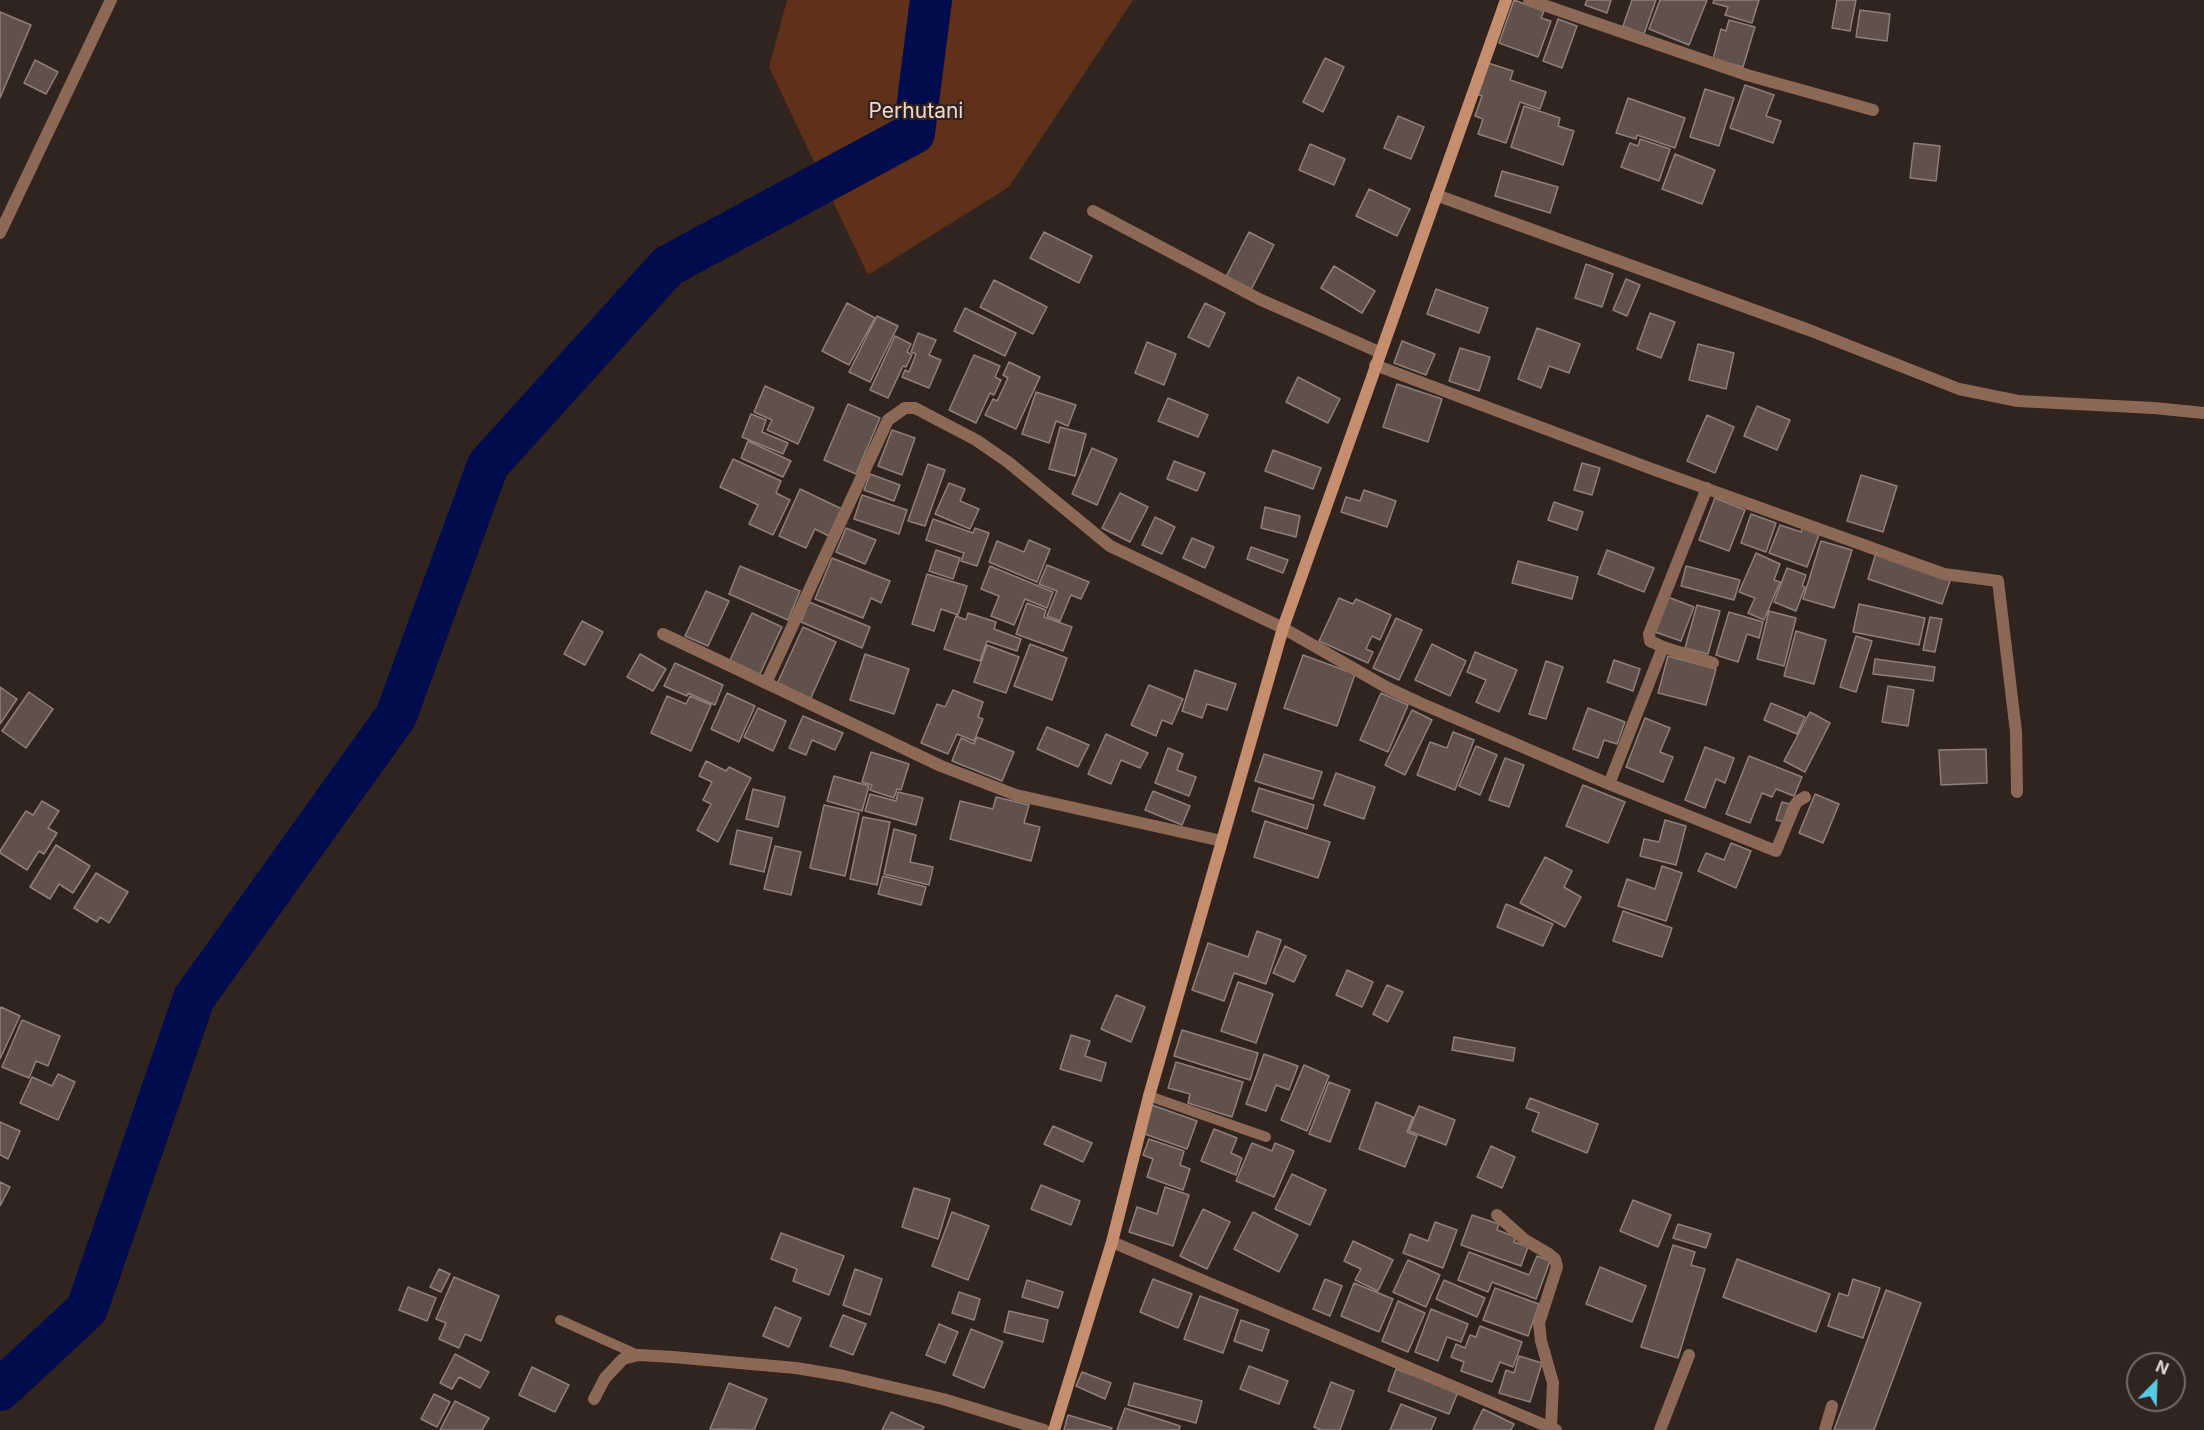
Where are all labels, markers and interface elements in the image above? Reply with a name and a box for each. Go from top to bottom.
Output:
park label: Perhutani [869,99,963,125]
north arrow [2126,1352,2186,1412]
text: N [2153,1356,2172,1379]

